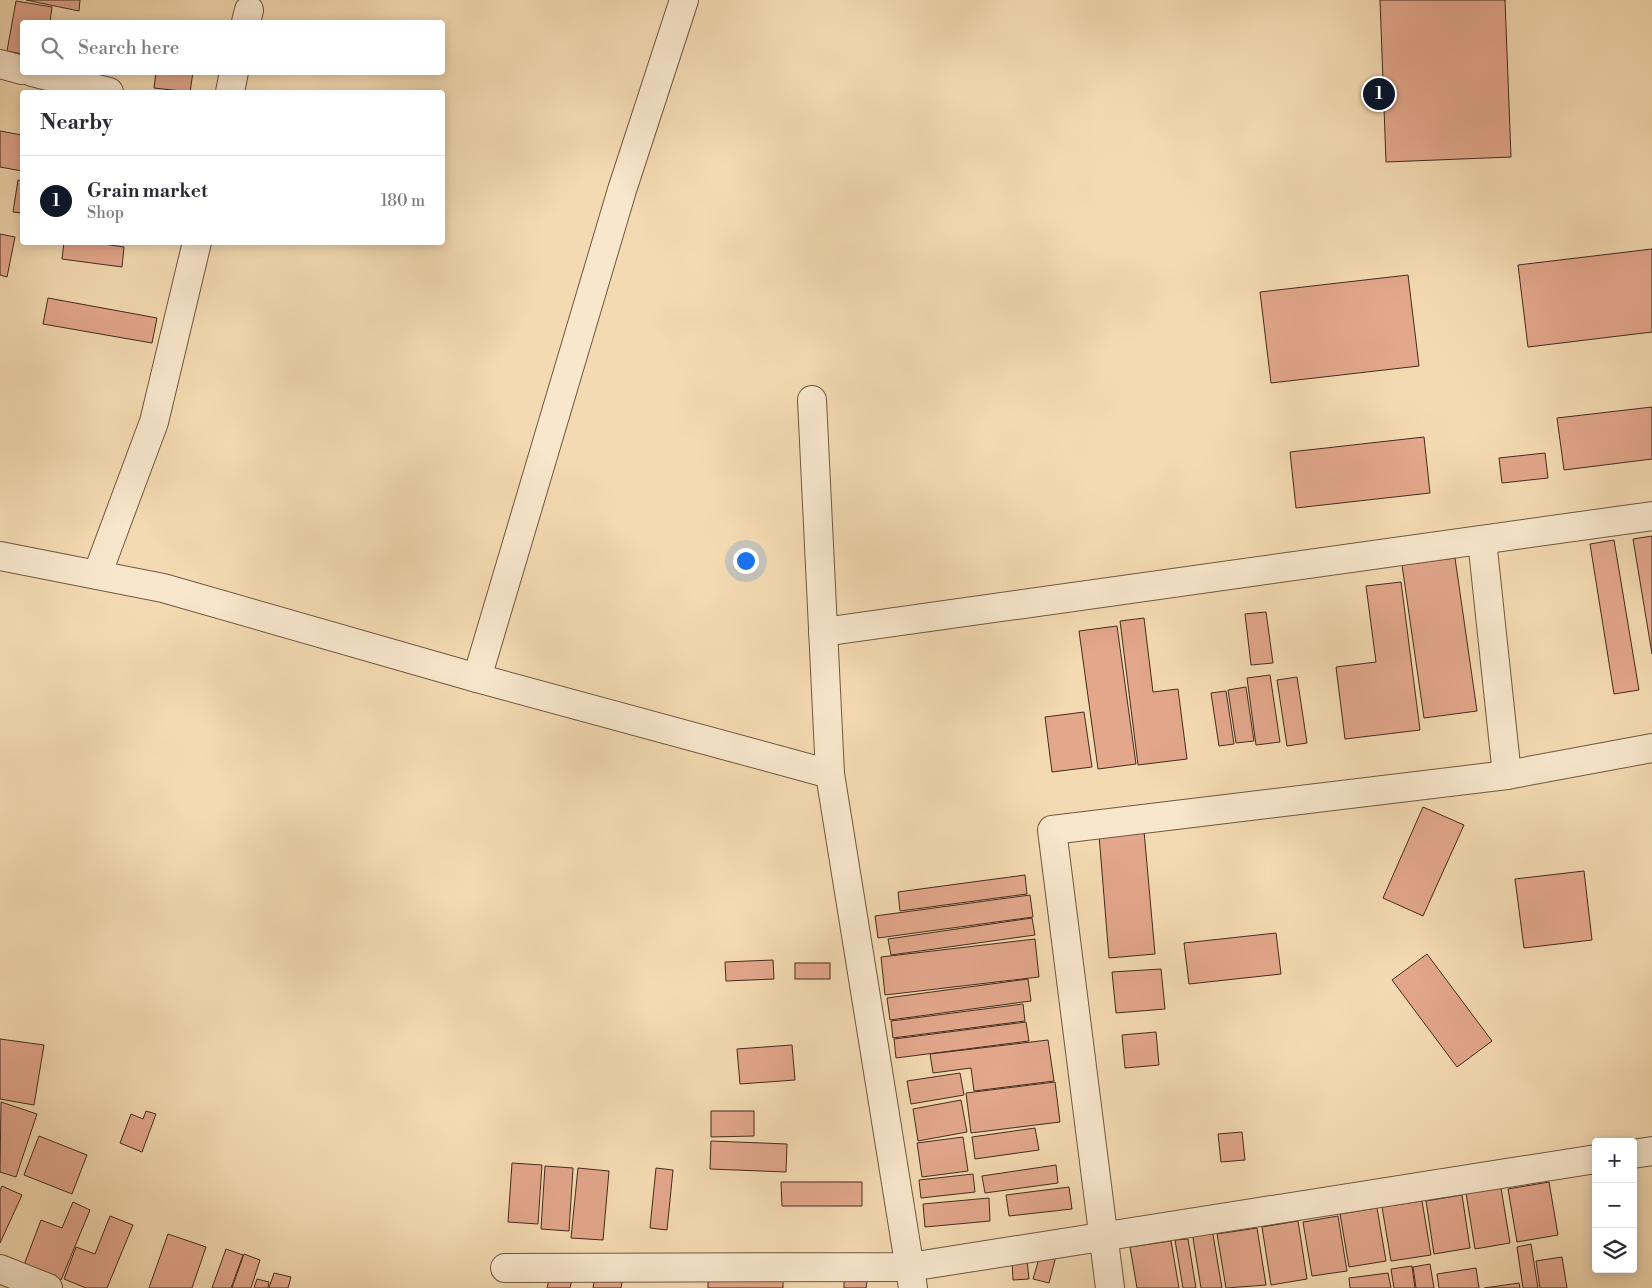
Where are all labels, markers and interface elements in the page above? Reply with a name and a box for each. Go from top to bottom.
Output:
search box [20,20,445,75]
icon: search [38,34,66,62]
text: Search here [78,36,179,60]
pin: 1 [1363,75,1395,113]
text: Nearby [40,110,113,136]
text: Grain market [87,179,208,203]
text: 1 [52,191,60,211]
text: 180 m [381,191,425,211]
text: Shop [87,203,124,223]
your location [733,548,759,574]
map controls [1592,1138,1637,1273]
button: + [1592,1138,1637,1183]
button: − [1592,1183,1637,1228]
button: layers [1592,1228,1637,1273]

